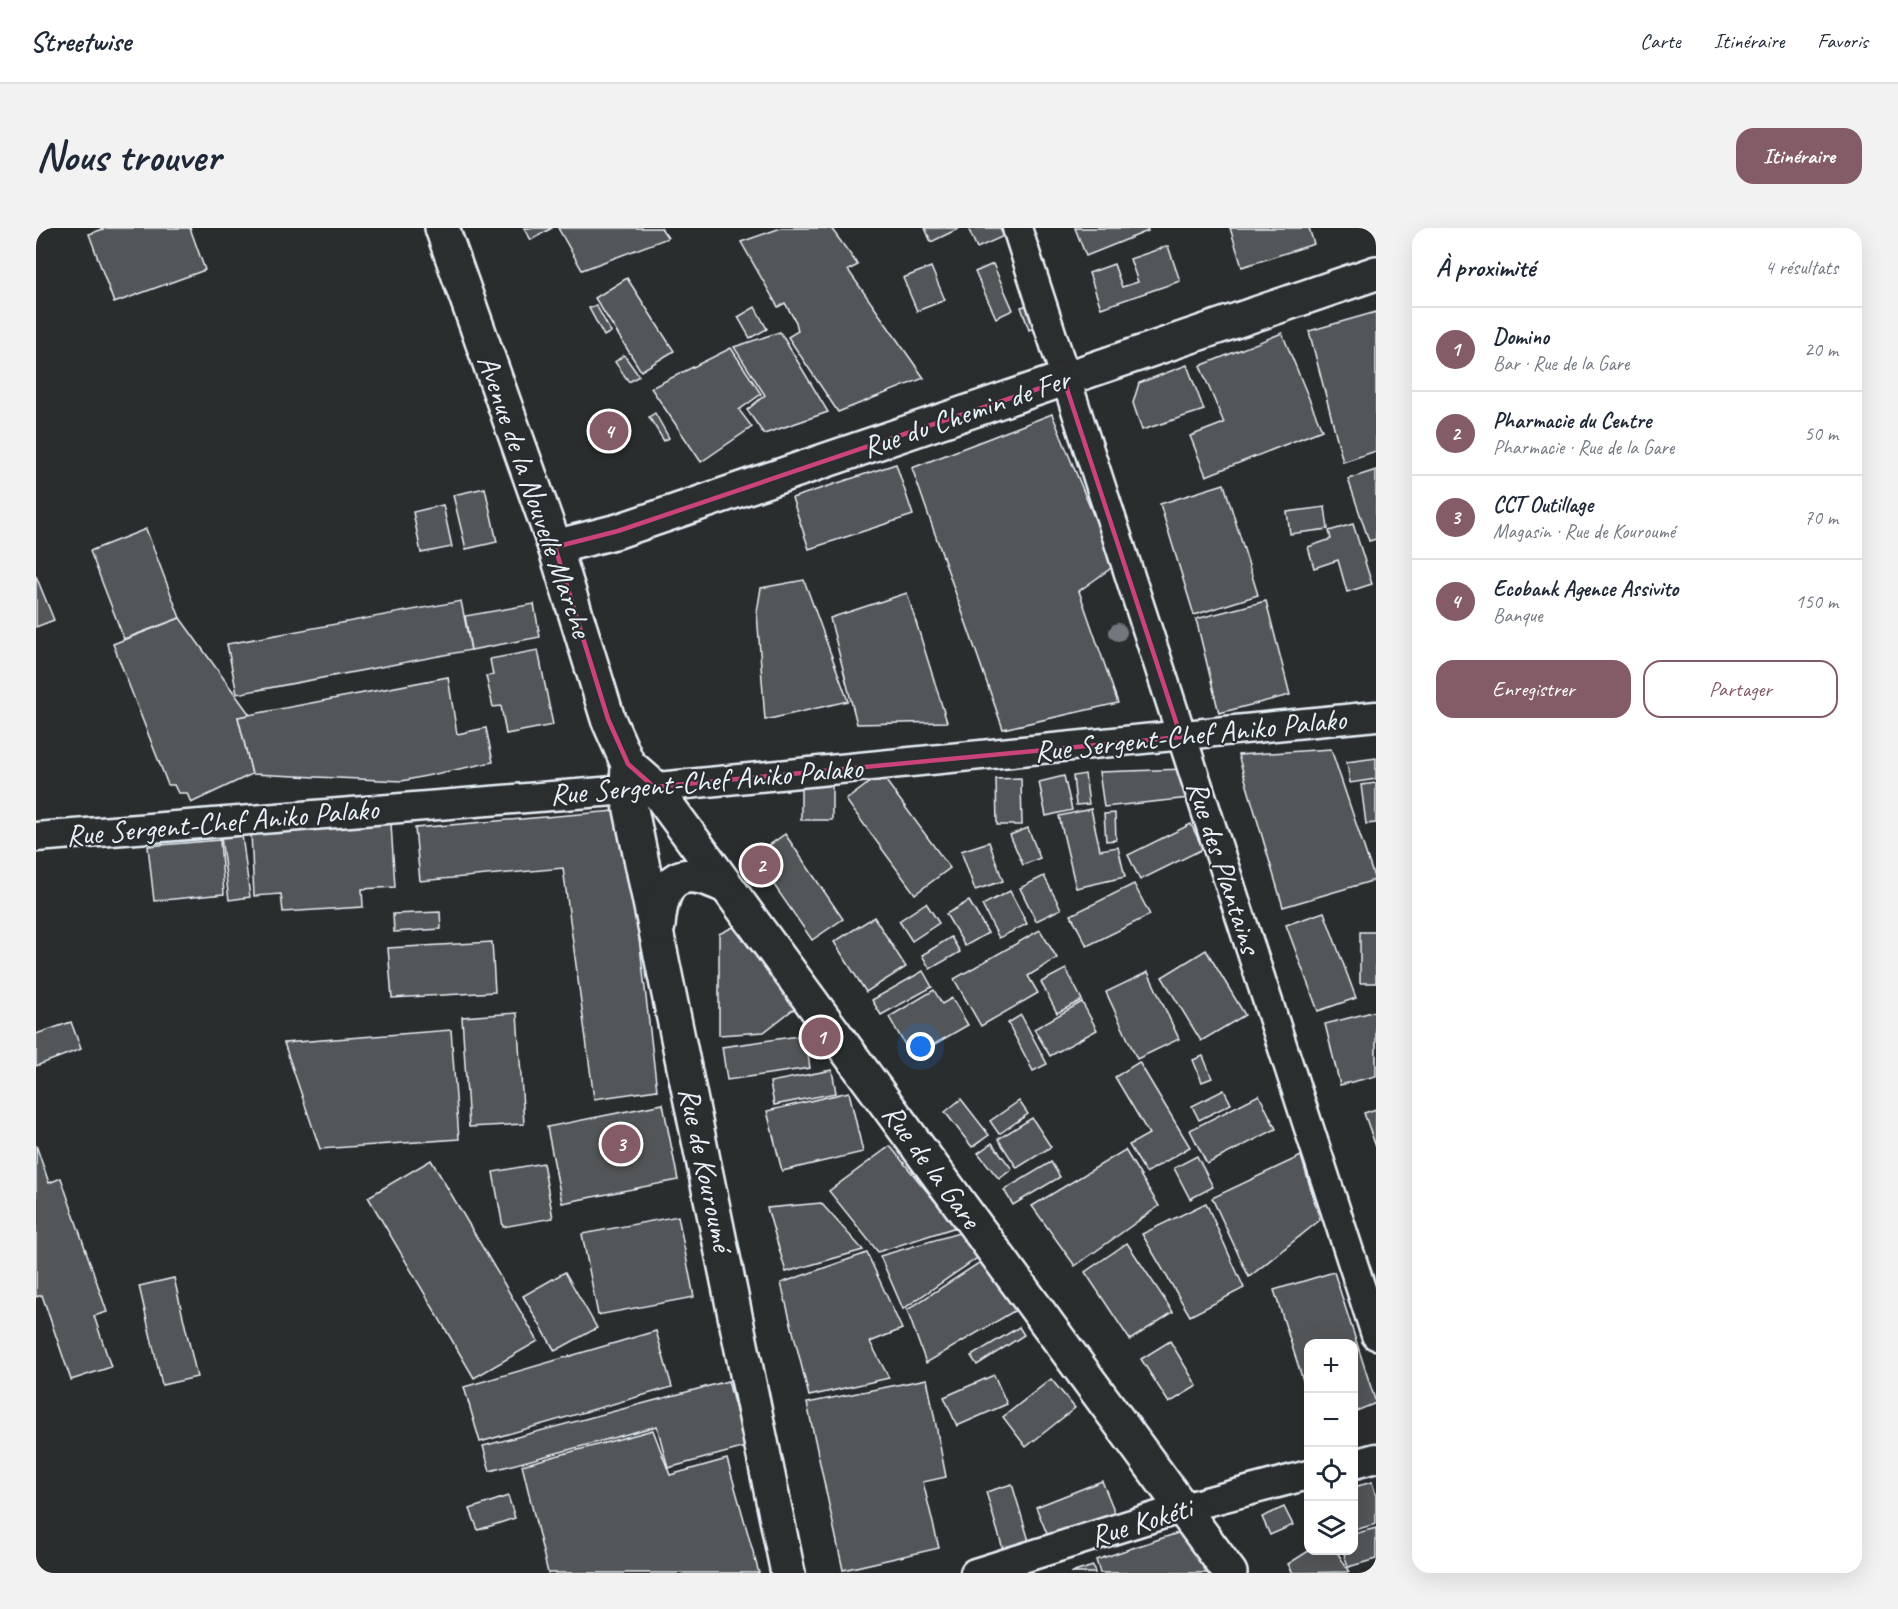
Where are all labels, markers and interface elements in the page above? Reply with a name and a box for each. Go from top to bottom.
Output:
text: Streetwise [30,24,131,59]
text: Carte [1640,28,1681,54]
text: Itinéraire [1714,28,1784,54]
text: Favoris [1817,28,1868,54]
button: Itinéraire [1736,128,1862,184]
text: Nous trouver [36,130,220,183]
text: À proximité [1436,251,1535,284]
text: 4 résultats [1765,255,1838,280]
text: Domino [1493,323,1549,351]
text: 1 [1451,337,1460,362]
text: 20 m [1804,337,1838,362]
street label: Avenue de la Nouvelle Marche [469,350,602,644]
text: Bar · Rue de la Gare [1493,351,1629,376]
street label: Rue du Chemin de Fer [857,359,1077,466]
text: Pharmacie du Centre [1493,407,1651,435]
pin: 4 [590,408,628,454]
text: 2 [1451,421,1460,446]
text: 50 m [1804,421,1838,446]
text: Pharmacie · Rue de la Gare [1493,435,1674,460]
text: CCT Outillage [1493,491,1593,519]
text: 3 [1451,505,1460,530]
text: 70 m [1804,505,1838,530]
text: Magasin · Rue de Kouroumé [1493,519,1675,544]
text: Ecobank Agence Assivito [1493,575,1678,603]
text: 4 [1451,589,1460,614]
text: 150 m [1795,589,1838,614]
text: Banque [1493,603,1543,628]
button: Enregistrer [1436,660,1631,718]
button: Partager [1643,660,1838,718]
street label: Rue Sergent-Chef Aniko Palako [1032,700,1349,770]
street label: Rue Sergent-Chef Aniko Palako [548,748,865,814]
street label: Rue des Plantains [1178,776,1271,961]
street label: Rue Sergent-Chef Aniko Palako [64,789,381,855]
pin: 2 [742,842,780,888]
pin: 1 [802,1014,840,1060]
your location [906,1032,935,1061]
street label: Rue de Kouroumé [670,1084,743,1258]
street label: Rue de la Gare [874,1096,991,1238]
pin: 3 [602,1122,640,1166]
map controls [1304,1339,1358,1555]
button: + [1304,1339,1358,1393]
button: − [1304,1393,1358,1447]
button: locate [1304,1447,1358,1501]
street label: Rue Kokéti [1086,1488,1200,1555]
button: layers [1304,1501,1358,1555]

